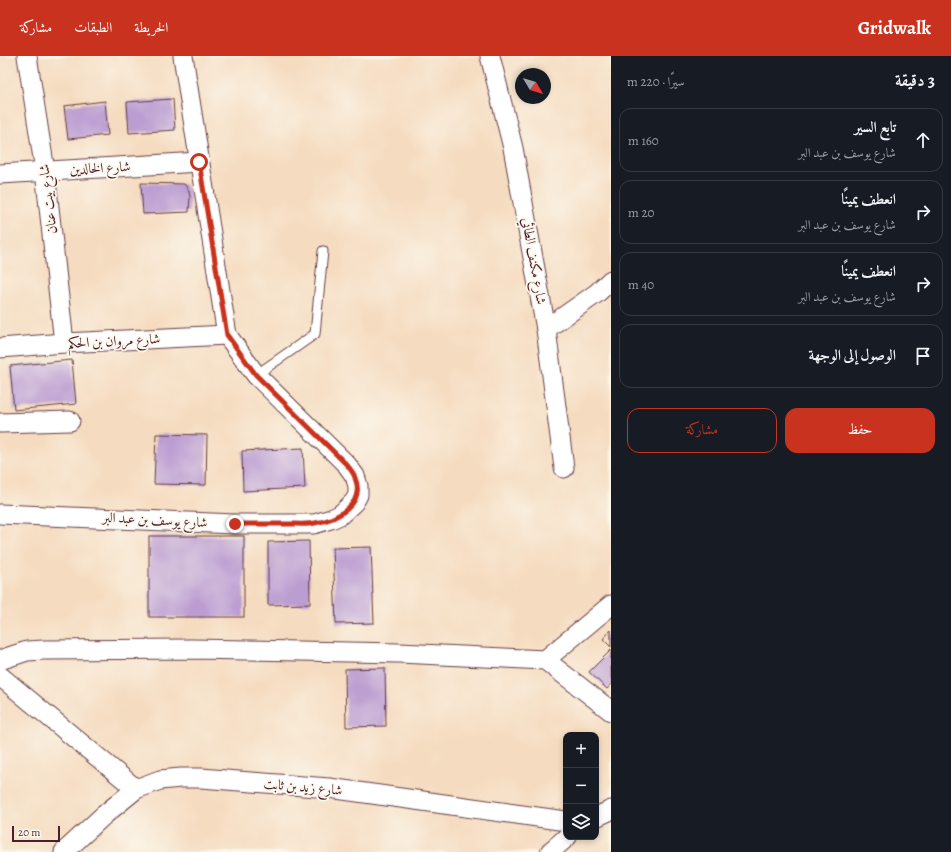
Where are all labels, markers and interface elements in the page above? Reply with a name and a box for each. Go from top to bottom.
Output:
text: Gridwalk [858,15,931,41]
text: مشاركة [20,18,52,37]
text: الطبقات [74,18,112,37]
text: الخريطة [134,18,168,37]
north arrow [515,68,551,104]
text: 3 دقيقة [895,69,935,92]
text: سيرًا · 220 m [627,73,685,90]
text: تابع السير [854,117,896,137]
icon: ahead [912,129,934,151]
text: 160 m [628,132,659,149]
text: شارع يوسف بن عبد البر [798,144,896,161]
route start [190,153,208,171]
street label: شارع الخالدين [69,157,131,181]
street label: شارع بيت عنان [34,163,64,235]
text: انعطف يمينًا [841,189,896,209]
icon: right [912,201,934,223]
text: 20 m [628,204,655,221]
street label: شارع مكنف الطائي [515,216,551,306]
text: شارع يوسف بن عبد البر [798,216,896,233]
text: انعطف يمينًا [841,261,896,281]
icon: right [912,273,934,295]
text: 40 m [628,276,654,293]
text: شارع يوسف بن عبد البر [798,288,896,305]
street label: شارع مروان بن الحكم [67,329,161,357]
text: الوصول إلى الوجهة [809,345,896,365]
icon: arrive [912,345,934,367]
button: مشاركة [627,408,777,453]
button: حفظ [785,408,935,453]
street label: شارع يوسف بن عبد البر [100,508,208,534]
route end [226,515,244,533]
map controls [563,732,599,840]
button: + [563,732,599,768]
button: − [563,768,599,804]
street label: شارع زيد بن ثابت [263,774,343,802]
button: layers [563,804,599,840]
scale bar [12,824,60,843]
text: 20 m [18,825,40,840]

